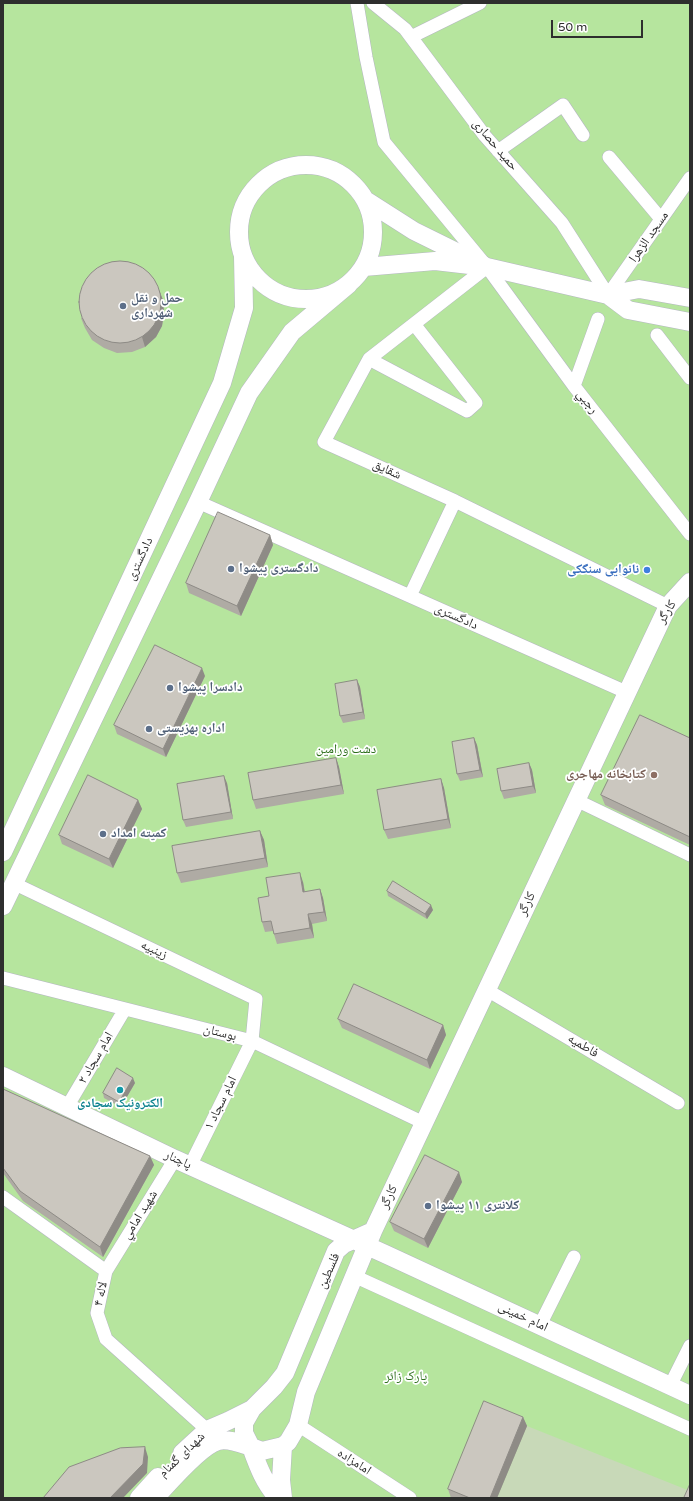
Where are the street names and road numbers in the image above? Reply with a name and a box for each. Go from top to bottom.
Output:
street label: حمید حصاری [469,116,521,174]
street label: مسجد الزهرا [626,208,672,266]
street label: رجبي [573,387,601,417]
street label: شقايق [370,457,404,483]
street label: دادگستری [123,535,157,583]
street label: کارگر [654,598,680,626]
street label: دادگستری [432,601,480,633]
street label: کارگر [515,890,539,918]
street label: زينبيه [138,937,170,963]
street label: بوستان [202,1021,238,1045]
street label: امام سجاد ۲ [75,1029,117,1087]
street label: فاطميه [565,1031,601,1061]
street label: امام سجاد ۱ [201,1074,241,1132]
street label: پاچنار [162,1147,194,1173]
street label: کارگر [377,1183,401,1211]
street label: شهيد امامي [119,1188,161,1242]
street label: فلسطین [314,1251,344,1291]
street label: لاله ۴ [91,1280,111,1308]
street label: امام خمینی [496,1299,550,1335]
street label: شهدای گمنام [156,1429,208,1481]
street label: امامزاده [334,1445,374,1479]

